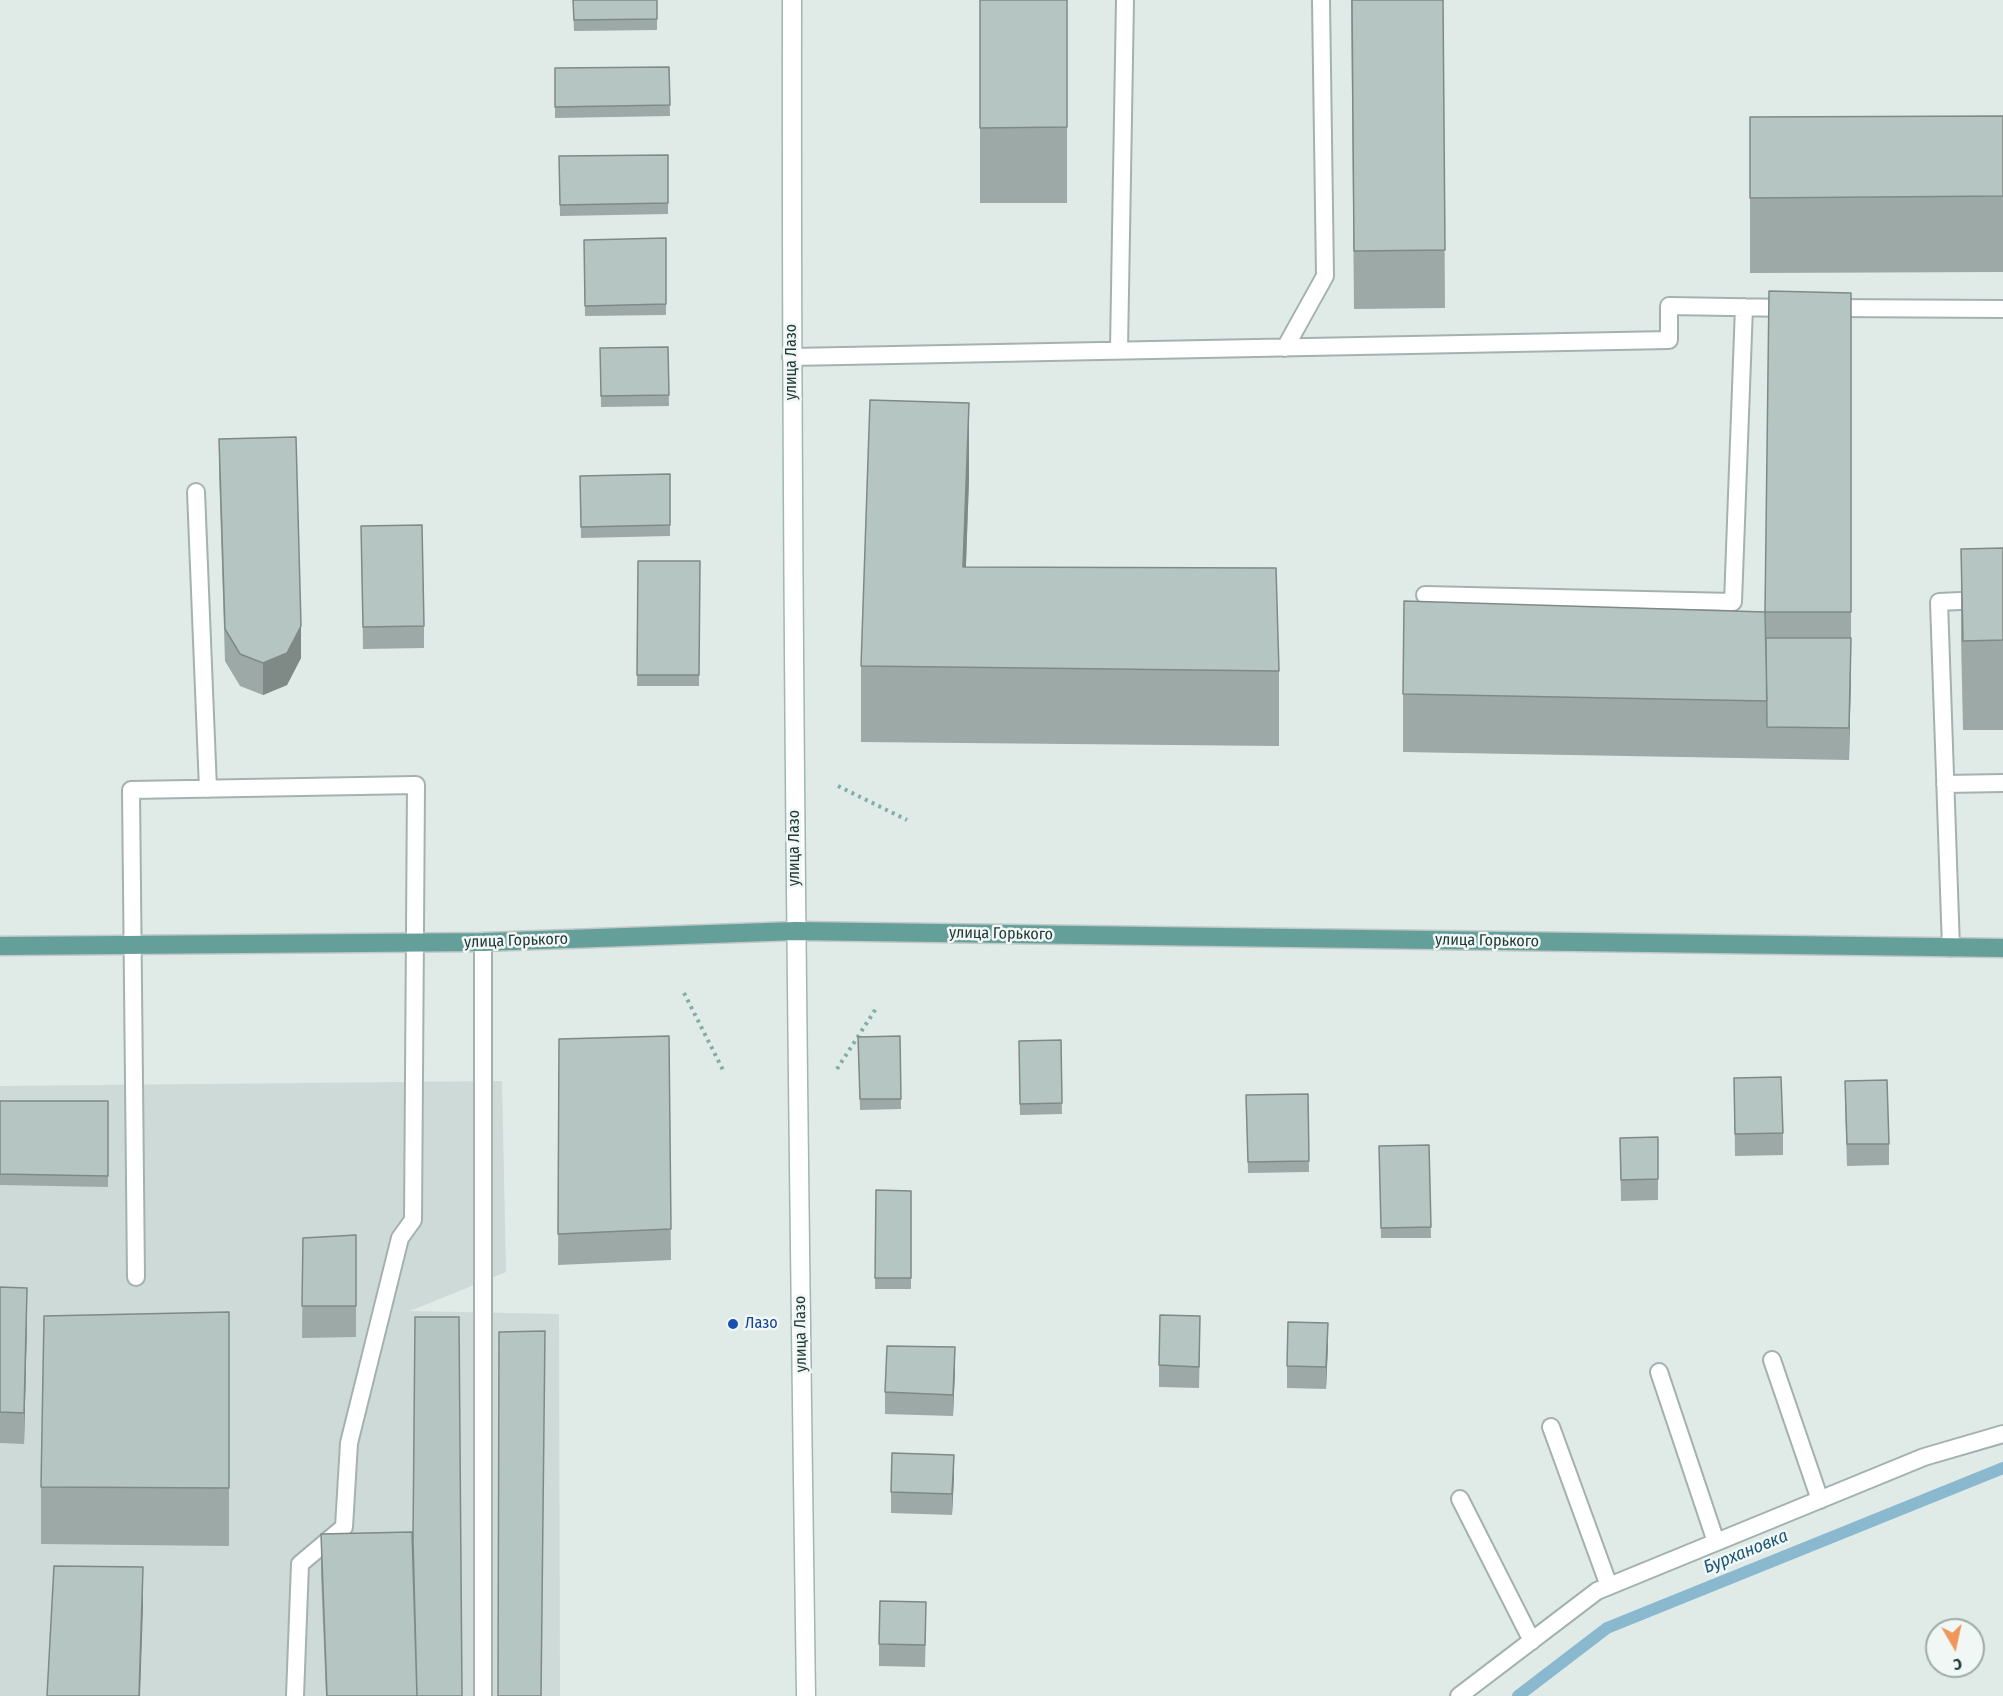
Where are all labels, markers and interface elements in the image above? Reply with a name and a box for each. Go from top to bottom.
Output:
street label: улица Лазо [782,324,802,400]
street label: улица Лазо [785,810,805,886]
street label: улица Горького [949,923,1053,945]
street label: улица Горького [464,930,568,952]
street label: улица Горького [1435,930,1539,952]
street label: улица Лазо [791,1296,811,1372]
place label: Лазо [745,1314,778,1334]
marker: Лазо [726,1317,740,1331]
water label: Бурхановка [1701,1525,1791,1579]
north arrow [1925,1618,1985,1678]
text: С [1952,1654,1963,1674]

